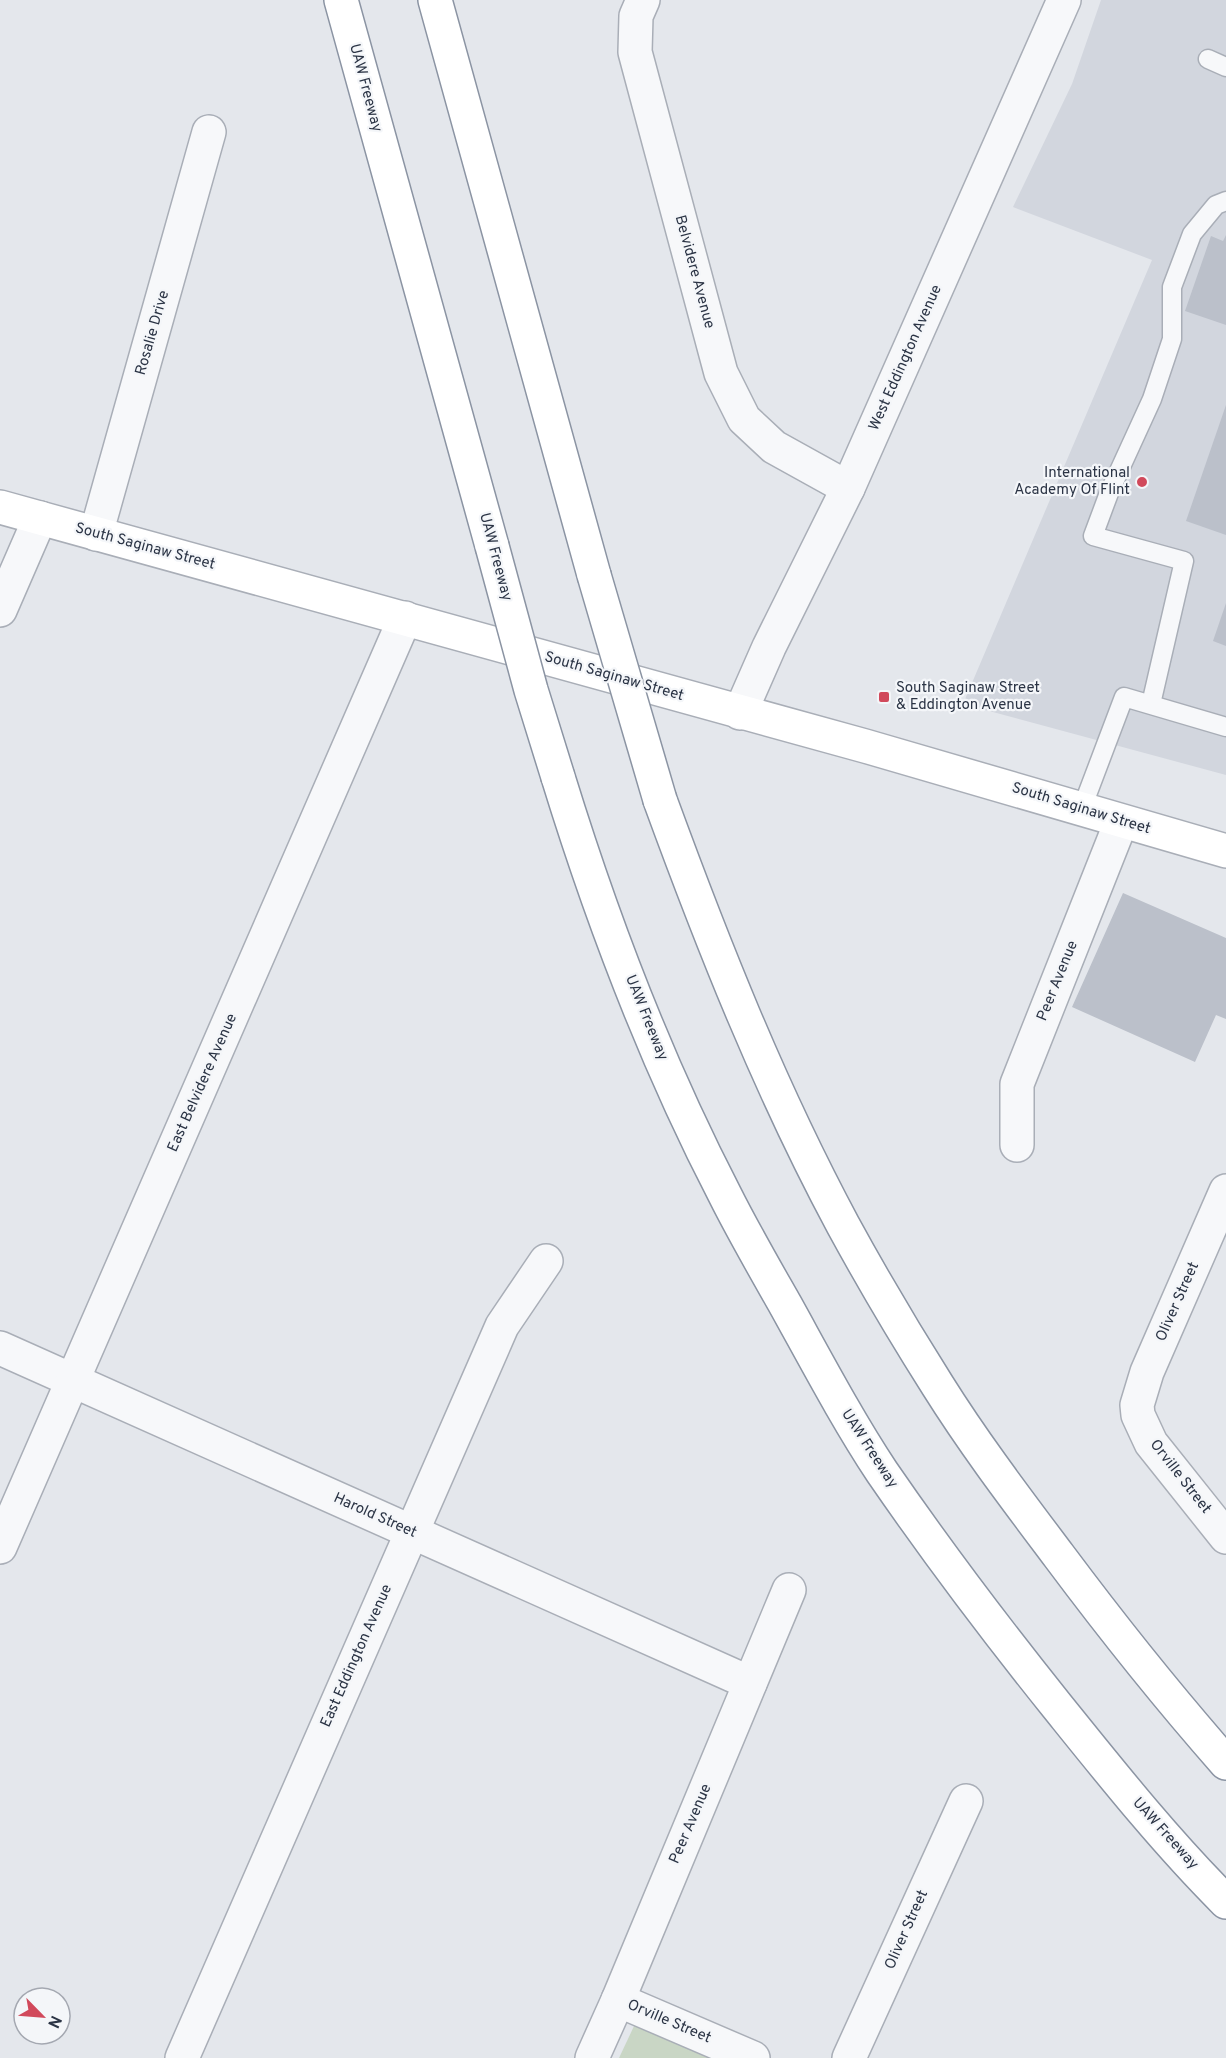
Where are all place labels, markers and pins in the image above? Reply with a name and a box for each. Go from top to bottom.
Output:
place label: International Academy Of Flint [1014,464,1130,500]
marker: International Academy Of Flint [1135,475,1149,489]
place label: South Saginaw Street & Eddington Avenue [896,679,1040,715]
marker: South Saginaw Street & Eddington Avenue [877,690,891,704]

